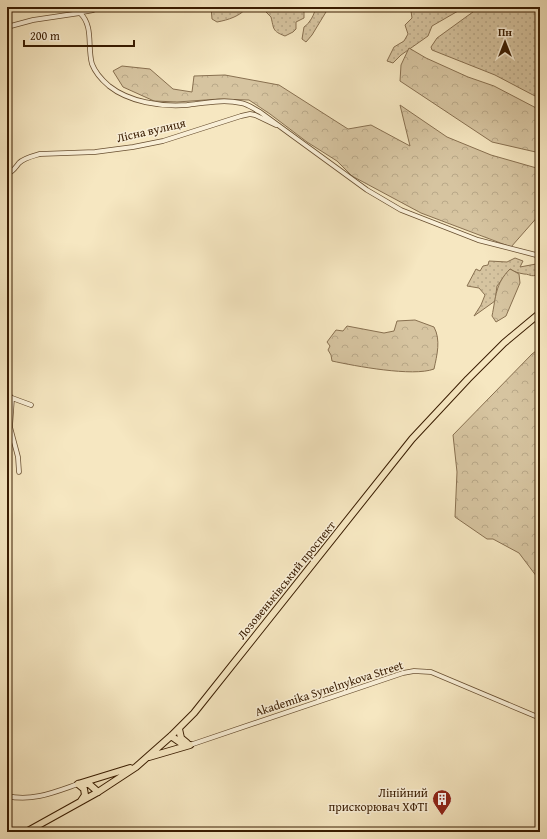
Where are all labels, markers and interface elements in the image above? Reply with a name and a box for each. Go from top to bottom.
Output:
scale bar [24,22,134,48]
north arrow [485,22,525,62]
text: Пн [498,24,512,40]
text: 200 m [30,27,60,44]
street label: Лісна вулиця [115,114,187,146]
street label: Лозовеньківський проспект [233,517,339,643]
street label: Akademika Synelnykova Street [253,656,406,720]
place label: Лінійний прискорювач ХФТІ [328,784,428,815]
building icon: Лінійний прискорювач ХФТІ [431,788,453,816]

